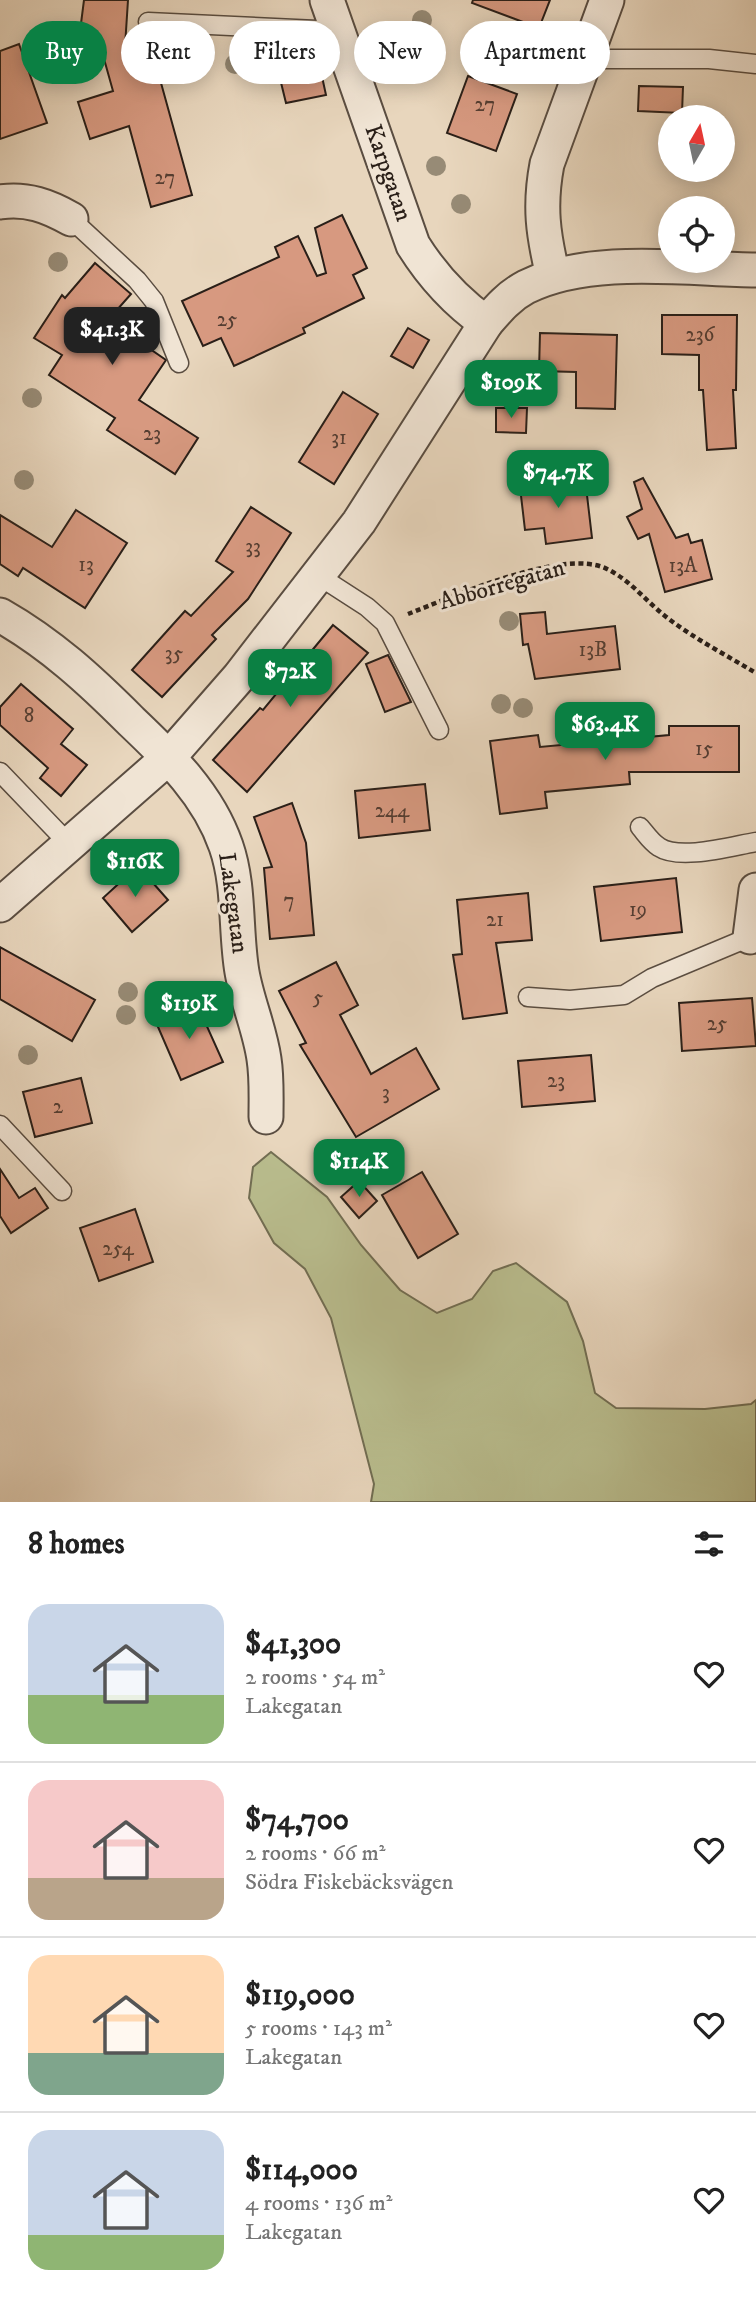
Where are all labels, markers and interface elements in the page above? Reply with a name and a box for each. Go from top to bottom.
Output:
chip: Buy [21,21,107,84]
chip: Rent [121,21,215,84]
chip: Filters [229,21,340,84]
chip: New [354,21,446,84]
chip: Apartment [460,21,610,84]
house number: 27 [475,92,495,118]
north arrow [658,105,735,182]
map controls [658,105,735,273]
street label: Karpgatan [357,121,419,226]
house number: 27 [155,165,175,191]
button: locate [658,196,735,273]
house number: 25 [217,307,237,333]
pin: $41.3K [55,308,169,367]
text: $41.3K [80,315,144,344]
house number: 236 [685,322,716,348]
pin: $109K [462,360,560,420]
text: $109K [481,368,541,397]
house number: 23 [143,421,161,447]
house number: 31 [331,425,347,451]
pin: $74.7K [501,450,615,510]
text: $74.7K [523,458,593,487]
house number: 33 [245,534,261,560]
house number: 13 [78,552,94,578]
street label: Abborregatan [436,553,569,617]
house number: 13A [669,553,698,579]
house number: 13B [579,637,607,663]
house number: 35 [165,641,183,667]
pin: $72K [249,650,331,709]
text: $72K [264,657,316,686]
pin: $63.4K [548,702,662,762]
house number: 8 [24,703,34,729]
text: $63.4K [571,710,639,739]
house number: 15 [695,736,713,762]
house number: 244 [375,798,410,824]
pin: $116K [86,839,184,899]
text: $116K [106,847,164,876]
street label: Lakegatan [211,851,255,956]
house number: 7 [283,888,295,914]
house number: 19 [629,897,647,923]
house number: 21 [486,907,504,933]
pin: $119K [140,982,238,1041]
house number: 5 [313,985,323,1011]
text: $119K [160,989,218,1018]
house number: 25 [707,1011,727,1037]
house number: 23 [547,1068,565,1094]
house number: 3 [382,1080,390,1106]
house number: 2 [53,1094,64,1120]
pin: $114K [310,1140,408,1199]
text: $114K [330,1147,388,1176]
house number: 254 [102,1236,135,1262]
icon: filters [690,1525,728,1563]
text: 8 homes [28,1526,125,1563]
text: $41,300 [245,1626,341,1663]
icon: home [84,1632,168,1716]
icon: heart [690,1655,728,1693]
text: 2 rooms · 54 m² [245,1663,385,1692]
text: Lakegatan [245,1692,342,1721]
text: $74,700 [245,1802,349,1839]
icon: home [84,1808,168,1892]
icon: heart [690,1831,728,1869]
text: 2 rooms · 66 m² [245,1839,385,1868]
text: Södra Fiskebäcksvägen [245,1868,454,1897]
text: $119,000 [245,1977,355,2014]
icon: home [84,1983,168,2067]
icon: heart [690,2006,728,2044]
text: 5 rooms · 143 m² [245,2014,392,2043]
text: Lakegatan [245,2043,342,2072]
text: $114,000 [245,2152,358,2189]
icon: home [84,2158,168,2242]
icon: heart [690,2181,728,2219]
text: 4 rooms · 136 m² [245,2189,392,2218]
text: Lakegatan [245,2218,342,2247]

